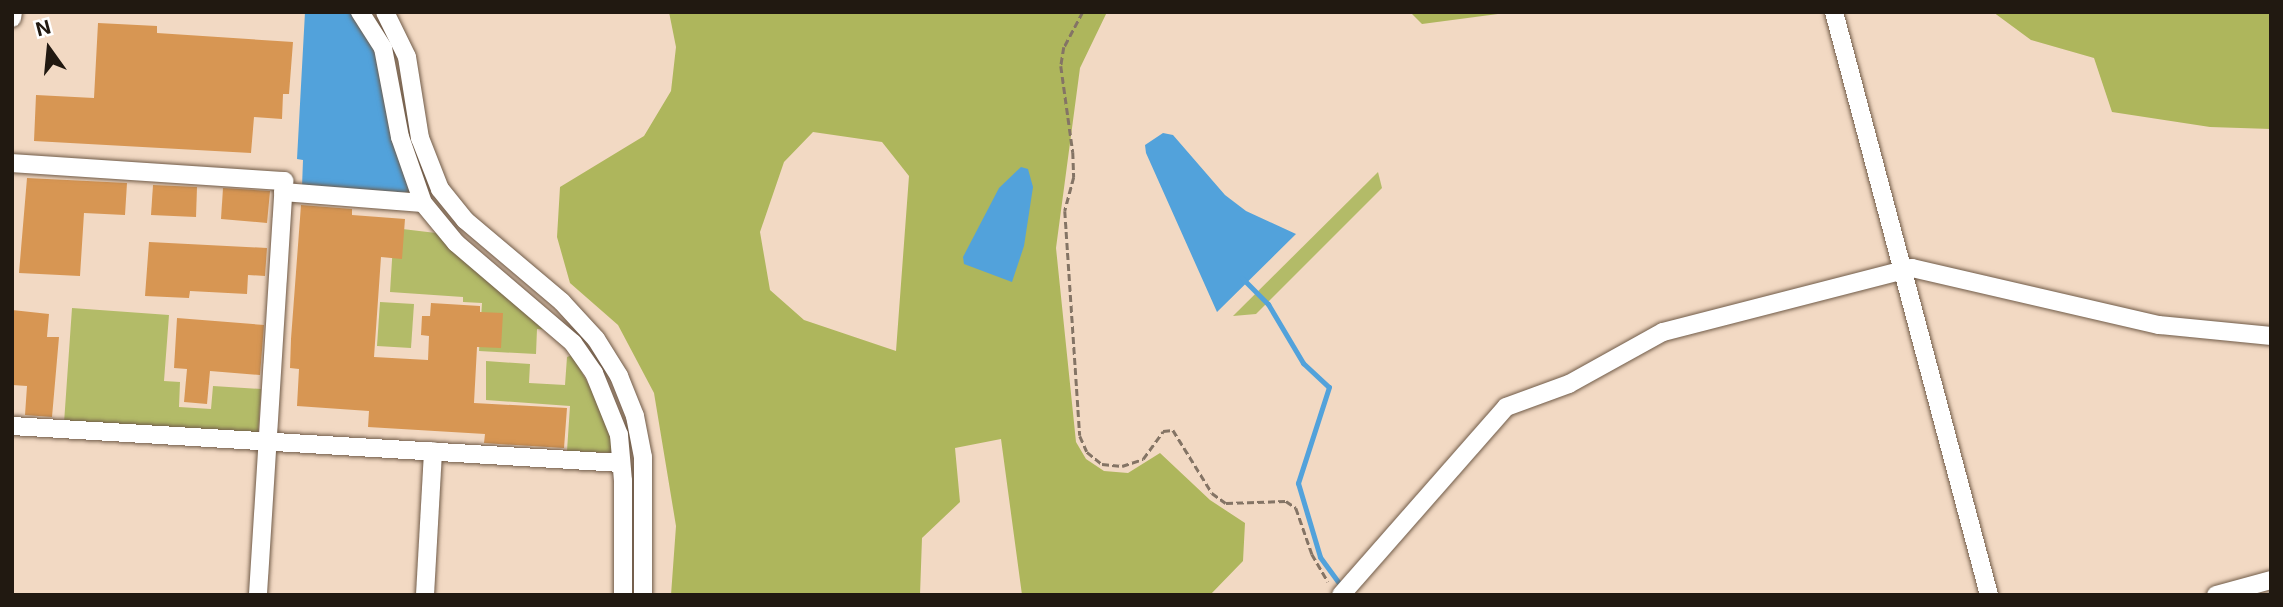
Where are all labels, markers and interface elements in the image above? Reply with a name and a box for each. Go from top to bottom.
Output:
north arrow [14,14,84,84]
text: N [33,15,53,41]

